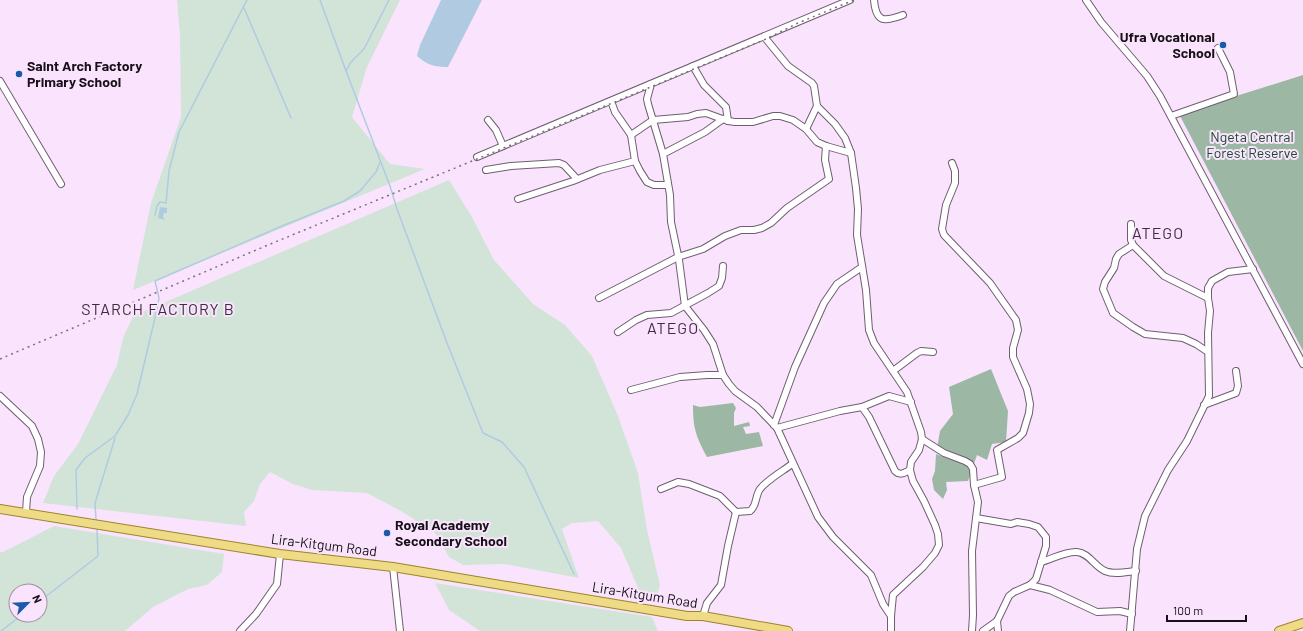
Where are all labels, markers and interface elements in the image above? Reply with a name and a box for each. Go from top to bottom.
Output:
place label: Ufra Vocational School [1120,28,1215,61]
marker: Ufra Vocational School [1218,40,1228,50]
place label: Saint Arch Factory Primary School [27,57,142,90]
marker: Saint Arch Factory Primary School [14,69,24,79]
park label: Ngeta Central Forest Reserve [1206,128,1298,161]
district label: ATEGO [1132,223,1184,242]
district label: STARCH FACTORY B [81,299,235,318]
district label: ATEGO [647,318,699,337]
place label: Royal Academy Secondary School [395,516,507,549]
marker: Royal Academy Secondary School [382,528,392,538]
street label: Lira-Kitgum Road [270,530,378,559]
street label: Lira-Kitgum Road [591,578,699,611]
north arrow [8,583,48,623]
text: N [30,593,45,605]
scale bar [1167,597,1246,623]
text: 100 m [1173,603,1203,617]

